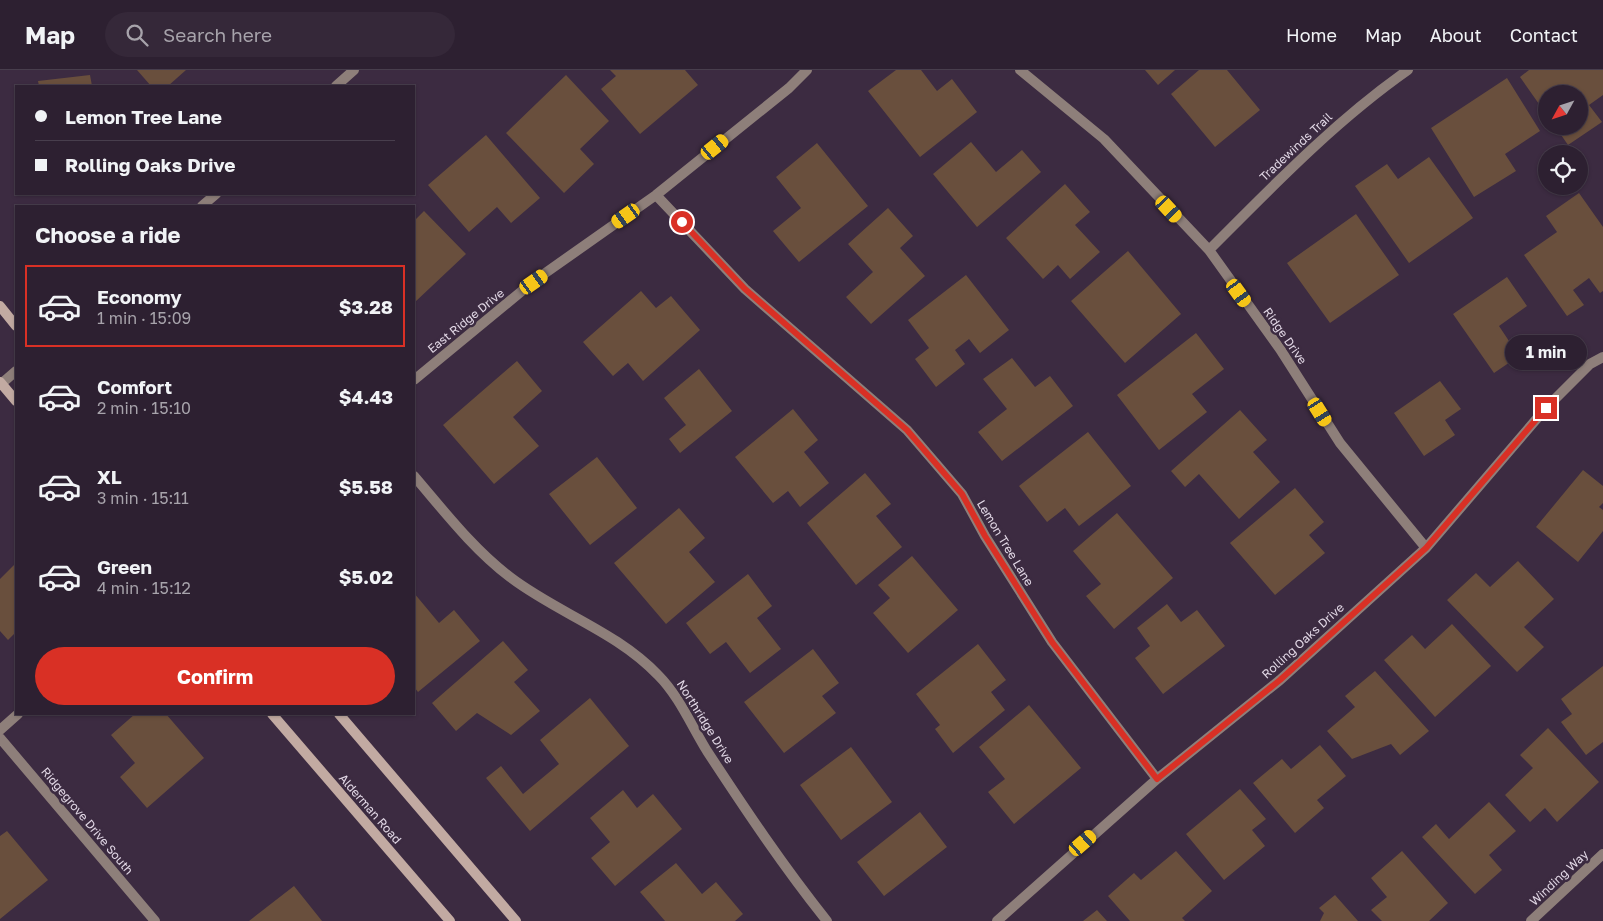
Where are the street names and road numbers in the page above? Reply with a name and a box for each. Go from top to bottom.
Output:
street label: Tradewinds Trail [1256,109,1335,184]
street label: East Ridge Drive [424,285,507,356]
street label: Ridge Drive [1260,304,1310,367]
street label: Lemon Tree Lane [974,497,1037,589]
street label: Rolling Oaks Drive [1258,600,1347,681]
street label: Northridge Drive [674,677,737,766]
street label: Ridgegrove Drive South [38,764,137,877]
street label: Alderman Road [336,771,405,847]
street label: Winding Way [1526,846,1591,909]

